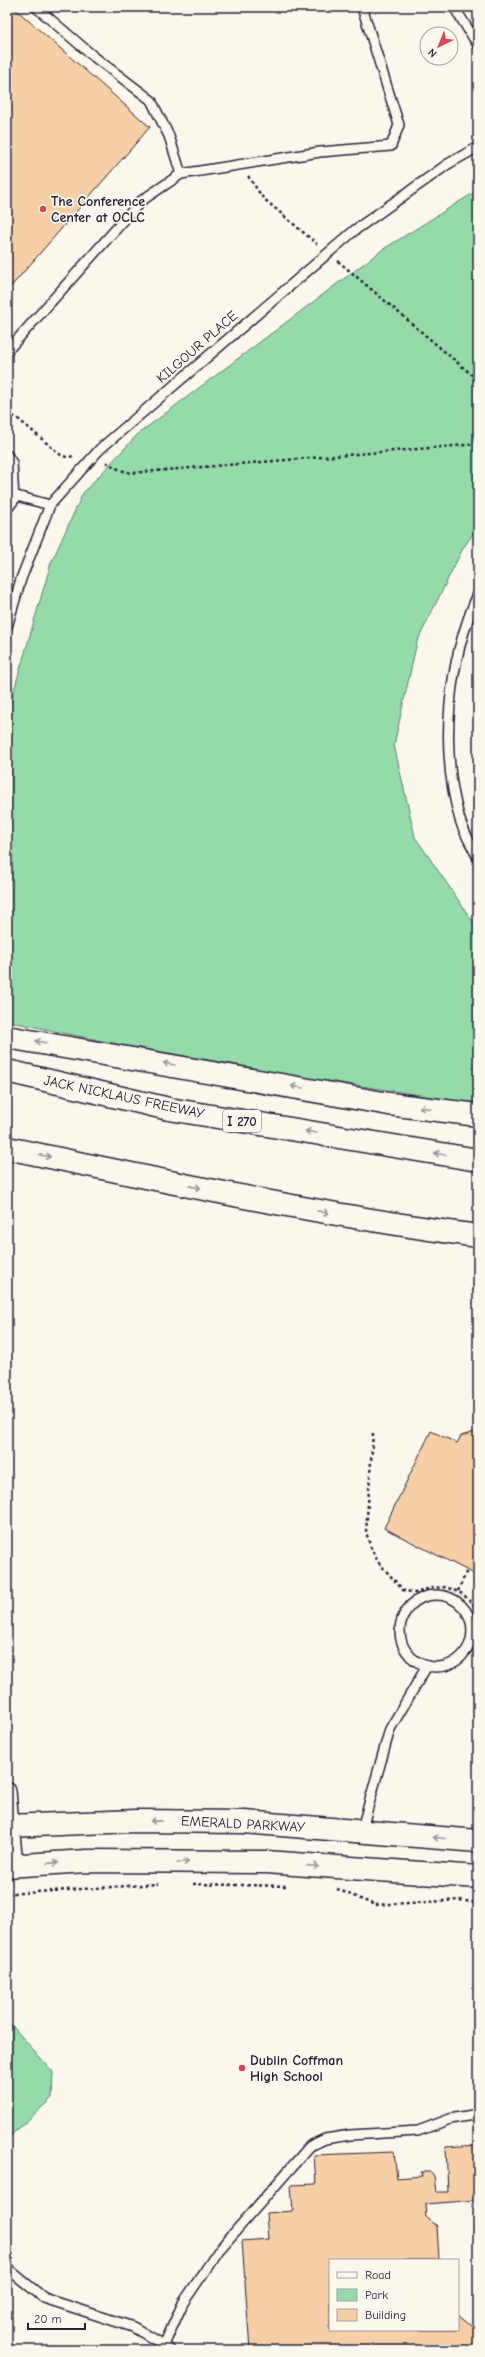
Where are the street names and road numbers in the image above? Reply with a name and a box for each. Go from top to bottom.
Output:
street label: KILGOUR PLACE [153,307,241,387]
street label: JACK NICKLAUS FREEWAY [42,1072,207,1122]
road number: I 270 [223,1110,261,1132]
street label: EMERALD PARKWAY [181,1812,306,1836]

